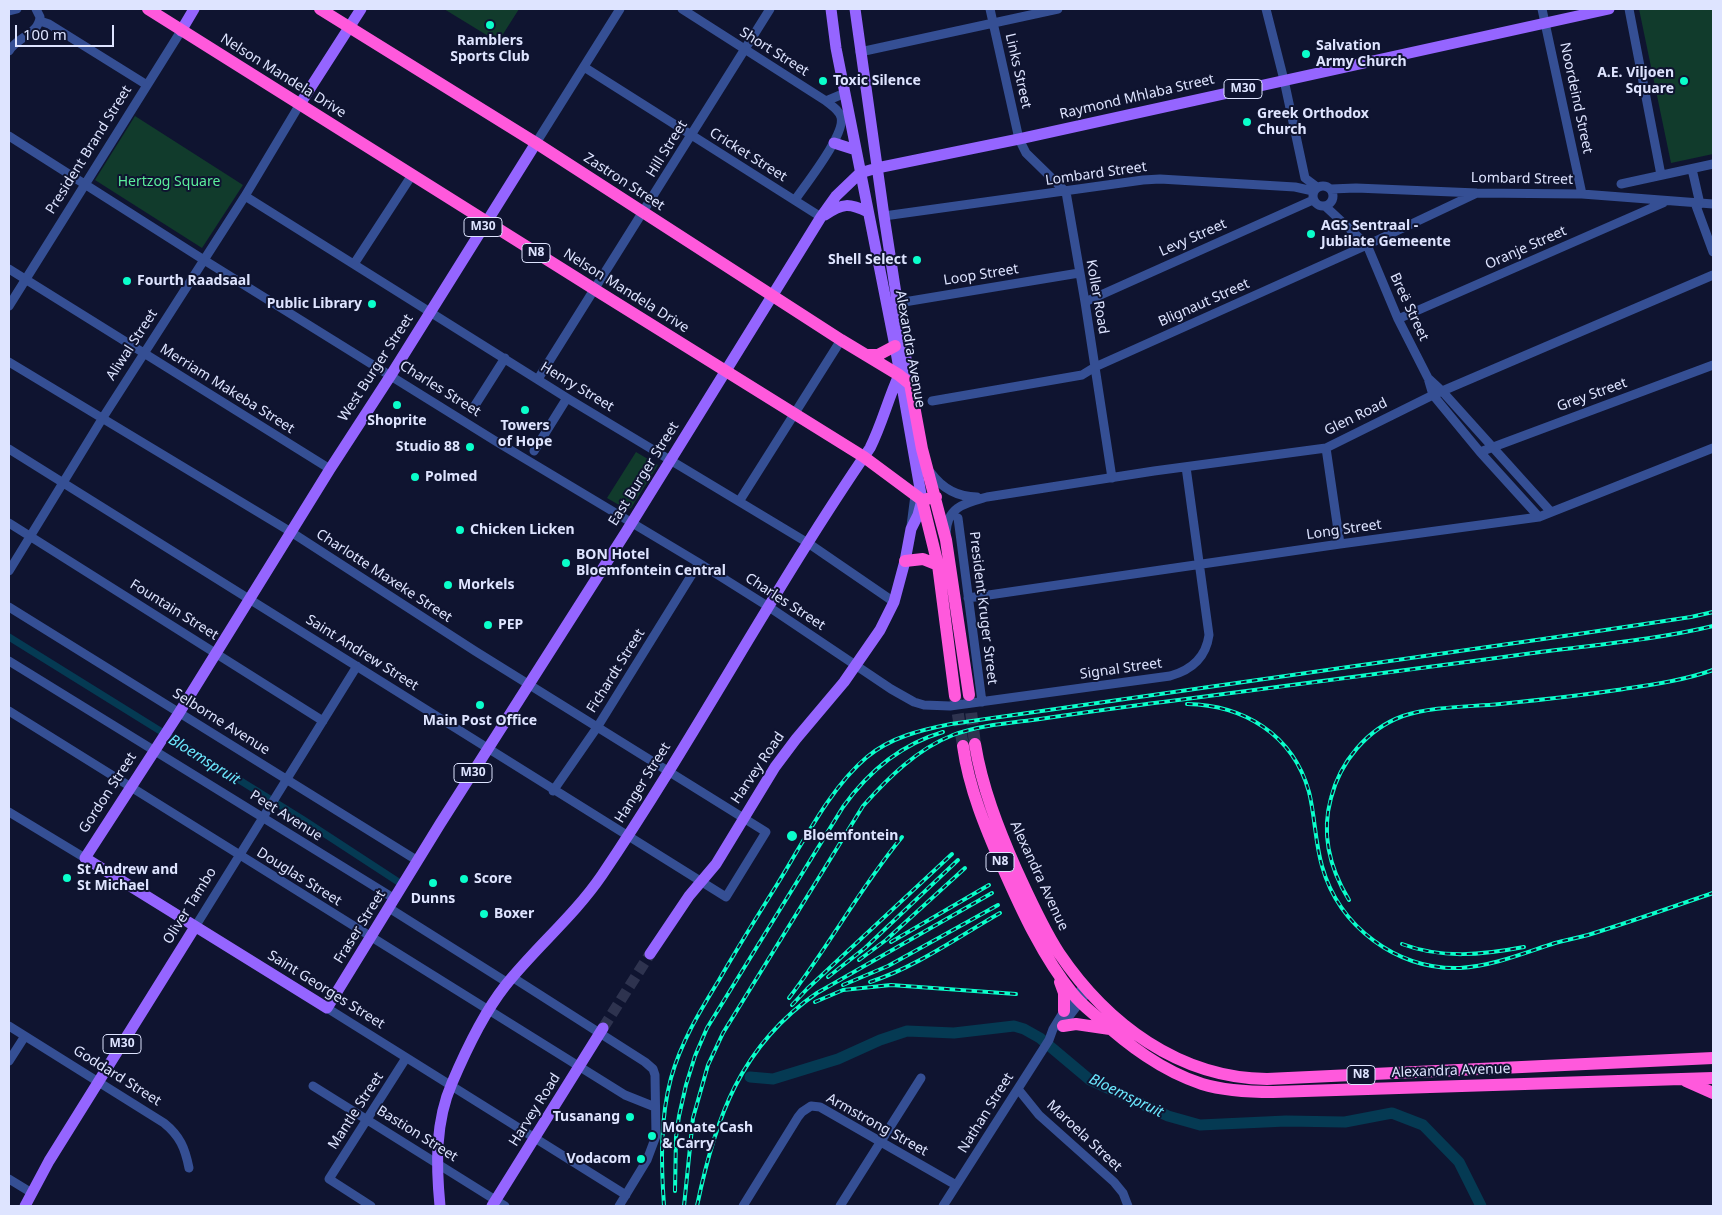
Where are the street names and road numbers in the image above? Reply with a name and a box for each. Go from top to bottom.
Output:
street label: Short Street [736,24,812,80]
street label: Nelson Mandela Drive [217,30,349,122]
street label: Links Street [1001,32,1035,110]
street label: Noordeind Street [1556,41,1596,155]
street label: Raymond Mhlaba Street [1058,71,1216,123]
road number: M30 [1224,80,1262,98]
street label: President Brand Street [43,83,135,217]
street label: Hill Street [643,117,691,181]
street label: Cricket Street [706,125,790,185]
street label: Zastron Street [580,150,668,214]
street label: Lombard Street [1044,159,1148,189]
street label: Lombard Street [1471,170,1573,188]
street label: Levy Street [1157,216,1229,260]
road number: M30 [464,218,502,236]
street label: Oranje Street [1483,223,1569,273]
road number: N8 [522,244,550,262]
street label: Nelson Mandela Drive [560,245,692,337]
street label: Koller Road [1082,258,1112,336]
street label: Loop Street [942,261,1020,289]
street label: Breë Street [1386,270,1432,344]
street label: Blignaut Street [1156,275,1252,331]
street label: Alexandra Avenue [891,289,929,409]
street label: Aliwal Street [103,306,161,384]
street label: West Burger Street [335,311,417,425]
street label: Merriam Makeba Street [157,341,297,437]
street label: Charles Street [397,357,483,421]
street label: Henry Street [537,359,617,415]
street label: Grey Street [1555,375,1629,415]
street label: Glen Road [1322,395,1390,439]
street label: East Burger Street [605,419,683,529]
street label: Long Street [1305,516,1383,544]
street label: Charlotte Maxeke Street [313,526,455,626]
street label: President Kruger Street [965,530,1001,686]
street label: Charles Street [742,570,828,634]
street label: Fountain Street [127,576,221,644]
street label: Saint Andrew Street [303,612,421,694]
street label: Fichardt Street [583,626,649,716]
street label: Signal Street [1079,655,1163,683]
street label: Selborne Avenue [169,685,273,759]
street label: Harvey Road [728,729,788,807]
street label: Hanger Street [612,740,674,826]
street label: Gordon Street [76,750,140,836]
road number: M30 [454,764,492,782]
street label: Peet Avenue [247,787,325,845]
street label: Alexandra Avenue [1006,819,1072,933]
street label: Douglas Street [253,844,345,910]
road number: N8 [986,852,1014,872]
street label: Oliver Tambo [160,865,220,947]
street label: Fraser Street [331,887,389,967]
street label: Saint Georges Street [264,947,388,1033]
road number: M30 [103,1034,141,1054]
street label: Goddard Street [70,1042,164,1110]
street label: Alexandra Avenue [1391,1061,1511,1081]
road number: N8 [1347,1066,1375,1084]
street label: Mantle Street [325,1069,387,1153]
street label: Harvey Road [506,1070,564,1150]
street label: Nathan Street [955,1070,1017,1156]
street label: Armstrong Street [823,1090,931,1160]
street label: Maroela Street [1043,1097,1125,1175]
street label: Bastion Street [373,1102,461,1166]

